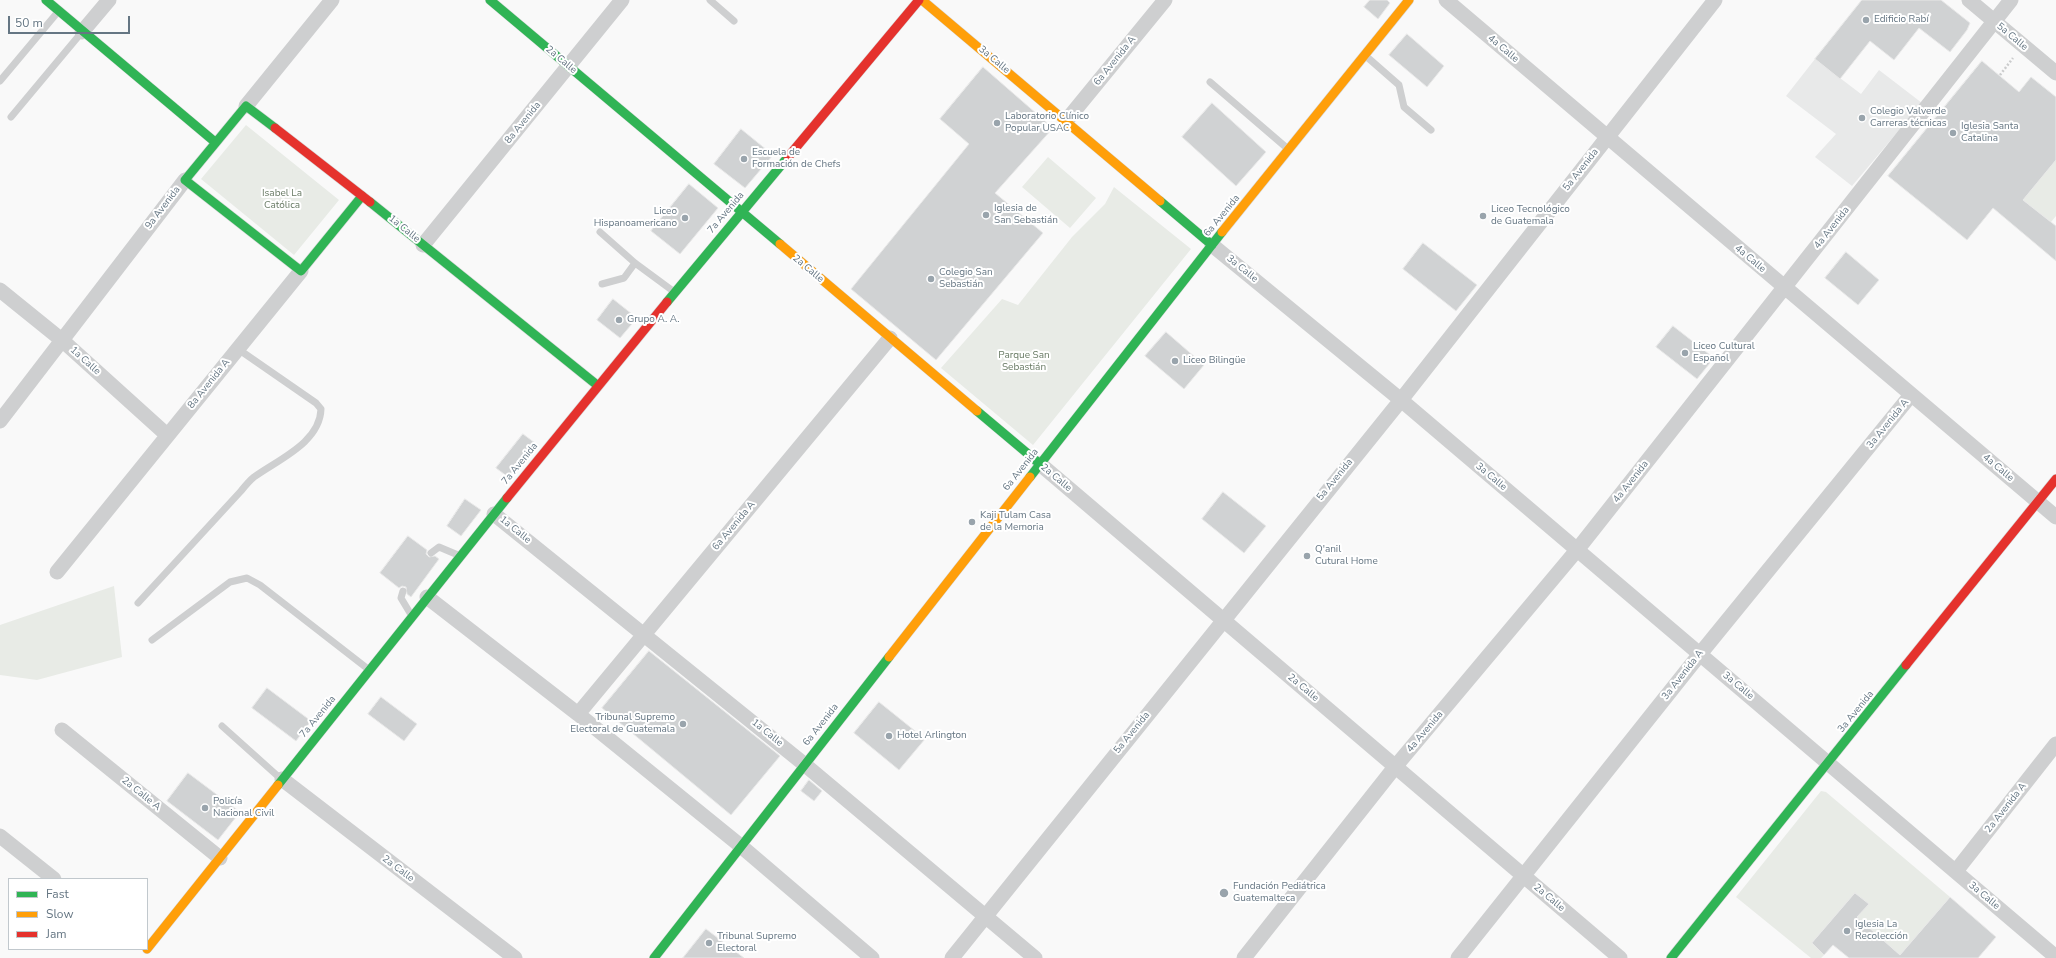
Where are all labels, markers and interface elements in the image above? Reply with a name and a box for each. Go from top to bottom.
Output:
scale bar [10,8,132,34]
place label: Edificio Rabí [1874,14,1929,26]
text: 50 m [15,15,43,31]
marker: Edificio Rabí [1861,15,1871,25]
street label: 5a Calle [1994,21,2030,53]
street label: 4a Calle [1485,33,1521,65]
street label: 6a Avenida A [1091,34,1139,88]
street label: 2a Calle [543,44,579,76]
street label: 3a Calle [976,44,1012,76]
street label: 8a Avenida [502,100,544,146]
place label: Colegio Valverde Carreras técnicas [1870,106,1947,130]
place label: Laboratorio Clínico Popular USAC [1005,111,1089,134]
marker: Colegio Valverde Carreras técnicas [1857,113,1867,123]
marker: Laboratorio Clínico Popular USAC [992,118,1002,128]
place label: Iglesia Santa Catalina [1961,121,2019,144]
marker: Iglesia Santa Catalina [1948,128,1958,138]
street label: 5a Avenida [1561,146,1601,194]
place label: Escuela de Formación de Chefs [752,147,841,170]
marker: Escuela de Formación de Chefs [739,154,749,164]
street label: 9a Avenida [143,184,183,232]
park label: Isabel La Católica [262,188,302,212]
street label: 7a Avenida [705,190,747,236]
street label: 6a Avenida [1201,193,1243,239]
place label: Iglesia de San Sebastián [994,203,1058,226]
place label: Liceo Tecnológico de Guatemala [1491,204,1570,228]
street label: 4a Avenida [1812,204,1852,252]
place label: Liceo Hispanoamericano [594,206,677,230]
marker: Iglesia de San Sebastián [981,210,991,220]
marker: Liceo Tecnológico de Guatemala [1478,211,1488,221]
street label: 1a Calle [386,213,422,245]
marker: Liceo Hispanoamericano [680,213,690,223]
street label: 4a Calle [1732,243,1768,275]
street label: 2a Calle [790,253,826,285]
street label: 3a Calle [1224,253,1260,285]
place label: Colegio San Sebastián [939,267,993,290]
marker: Colegio San Sebastián [926,274,936,284]
place label: Grupo A. A. [627,314,680,326]
marker: Grupo A. A. [614,315,624,325]
place label: Liceo Cultural Español [1693,341,1755,364]
street label: 1a Calle [67,344,103,378]
marker: Liceo Cultural Español [1680,348,1690,358]
park label: Parque San Sebastián [998,350,1050,374]
place label: Liceo Bilingüe [1183,355,1246,367]
marker: Liceo Bilingüe [1170,356,1180,366]
street label: 8a Avenida A [185,357,233,411]
street label: 3a Avenida A [1864,397,1912,451]
street label: 7a Avenida [499,441,541,487]
street label: 6a Avenida [1001,446,1041,494]
street label: 4a Calle [1980,452,2016,484]
street label: 5a Avenida [1314,457,1356,503]
street label: 4a Avenida [1611,458,1651,506]
street label: 3a Calle [1473,461,1509,493]
street label: 2a Calle [1038,462,1074,494]
street label: 6a Avenida A [710,499,758,553]
place label: Kaji Tulam Casa de la Memoria [980,510,1051,534]
street label: 1a Calle [497,514,533,546]
marker: Kaji Tulam Casa de la Memoria [967,517,977,527]
place label: Q'anil Cutural Home [1315,544,1378,568]
marker: Q'anil Cutural Home [1302,551,1312,561]
street label: 3a Avenida A [1660,648,1706,702]
street label: 3a Calle [1720,670,1756,702]
street label: 2a Calle [1285,672,1321,704]
street label: 3a Avenida [1835,689,1877,735]
street label: 7a Avenida [297,694,339,740]
street label: 6a Avenida [801,701,841,749]
street label: 4a Avenida [1404,709,1446,755]
street label: 5a Avenida [1111,710,1153,756]
place label: Tribunal Supremo Electoral de Guatemala [570,712,675,736]
street label: 1a Calle [749,717,785,749]
marker: Tribunal Supremo Electoral de Guatemala [678,719,688,729]
place label: Hotel Arlington [897,730,967,742]
marker: Hotel Arlington [884,731,894,741]
street label: 2a Calle A [119,775,163,813]
street label: 2a Avenida A [1983,781,2029,835]
place label: Policía Nacional Civil [213,796,274,820]
marker: Policía Nacional Civil [200,803,210,813]
street label: 2a Calle [380,853,416,885]
legend [8,878,148,950]
street label: 3a Calle [1966,880,2002,912]
place label: Fundación Pediátrica Guatemalteca [1233,881,1326,904]
street label: 2a Calle [1531,882,1567,914]
text: Fast [46,886,69,902]
marker: Fundación Pediátrica Guatemalteca [1218,887,1230,899]
text: Slow [46,906,74,922]
place label: Iglesia La Recolección [1855,919,1908,942]
text: Jam [46,926,67,942]
marker: Iglesia La Recolección [1842,926,1852,936]
place label: Tribunal Supremo Electoral [717,931,797,954]
marker: Tribunal Supremo Electoral [704,938,714,948]

